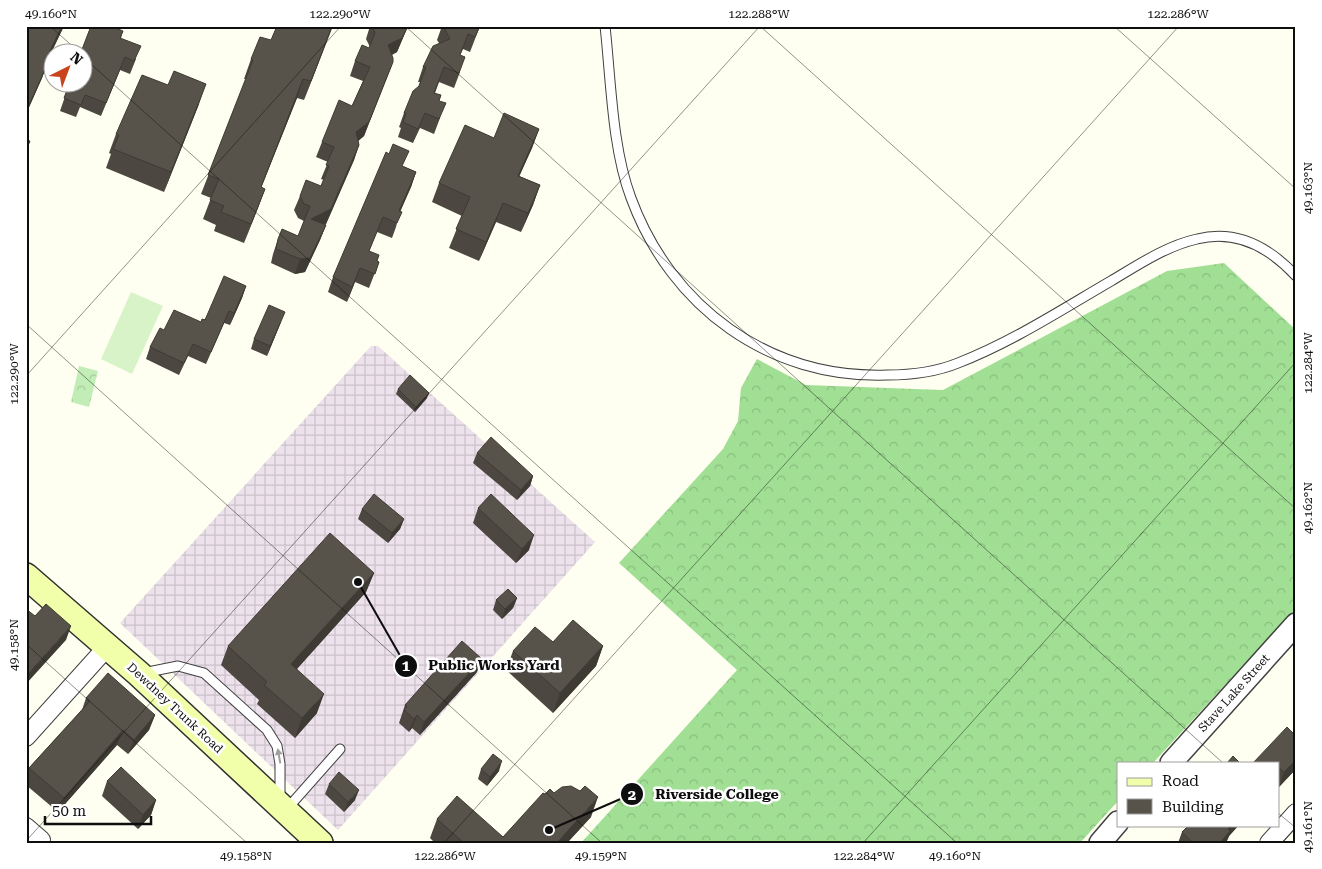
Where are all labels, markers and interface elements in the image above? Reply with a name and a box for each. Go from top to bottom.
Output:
text: 49.160°N [25,7,77,21]
text: 122.290°W [309,7,372,21]
text: 122.288°W [728,7,791,21]
text: 122.286°W [1147,7,1210,21]
north arrow [42,42,92,92]
text: N [67,49,86,68]
text: 49.163°N [1301,162,1315,214]
text: 122.284°W [1301,331,1315,394]
text: 122.290°W [7,342,21,405]
text: 49.162°N [1301,482,1315,534]
text: 49.158°N [7,619,21,671]
callout: Public Works Yard [393,651,569,680]
street label: Stave Lake Street [1195,651,1273,735]
text: 1 [402,657,411,675]
text: Public Works Yard [428,657,560,673]
street label: Dewdney Trunk Road [124,660,226,756]
one-way arrow [274,748,282,764]
legend [1117,762,1280,826]
text: Road [1162,772,1199,790]
callout: Riverside College [620,780,788,809]
text: 2 [628,786,636,804]
text: Riverside College [655,786,779,802]
scale bar [45,794,151,826]
text: Building [1162,798,1224,816]
text: 49.161°N [1301,801,1315,853]
text: 50 m [52,802,87,820]
text: 49.158°N [220,849,272,863]
text: 122.286°W [414,849,477,863]
text: 49.159°N [575,849,627,863]
text: 122.284°W [833,849,896,863]
text: 49.160°N [929,849,981,863]

